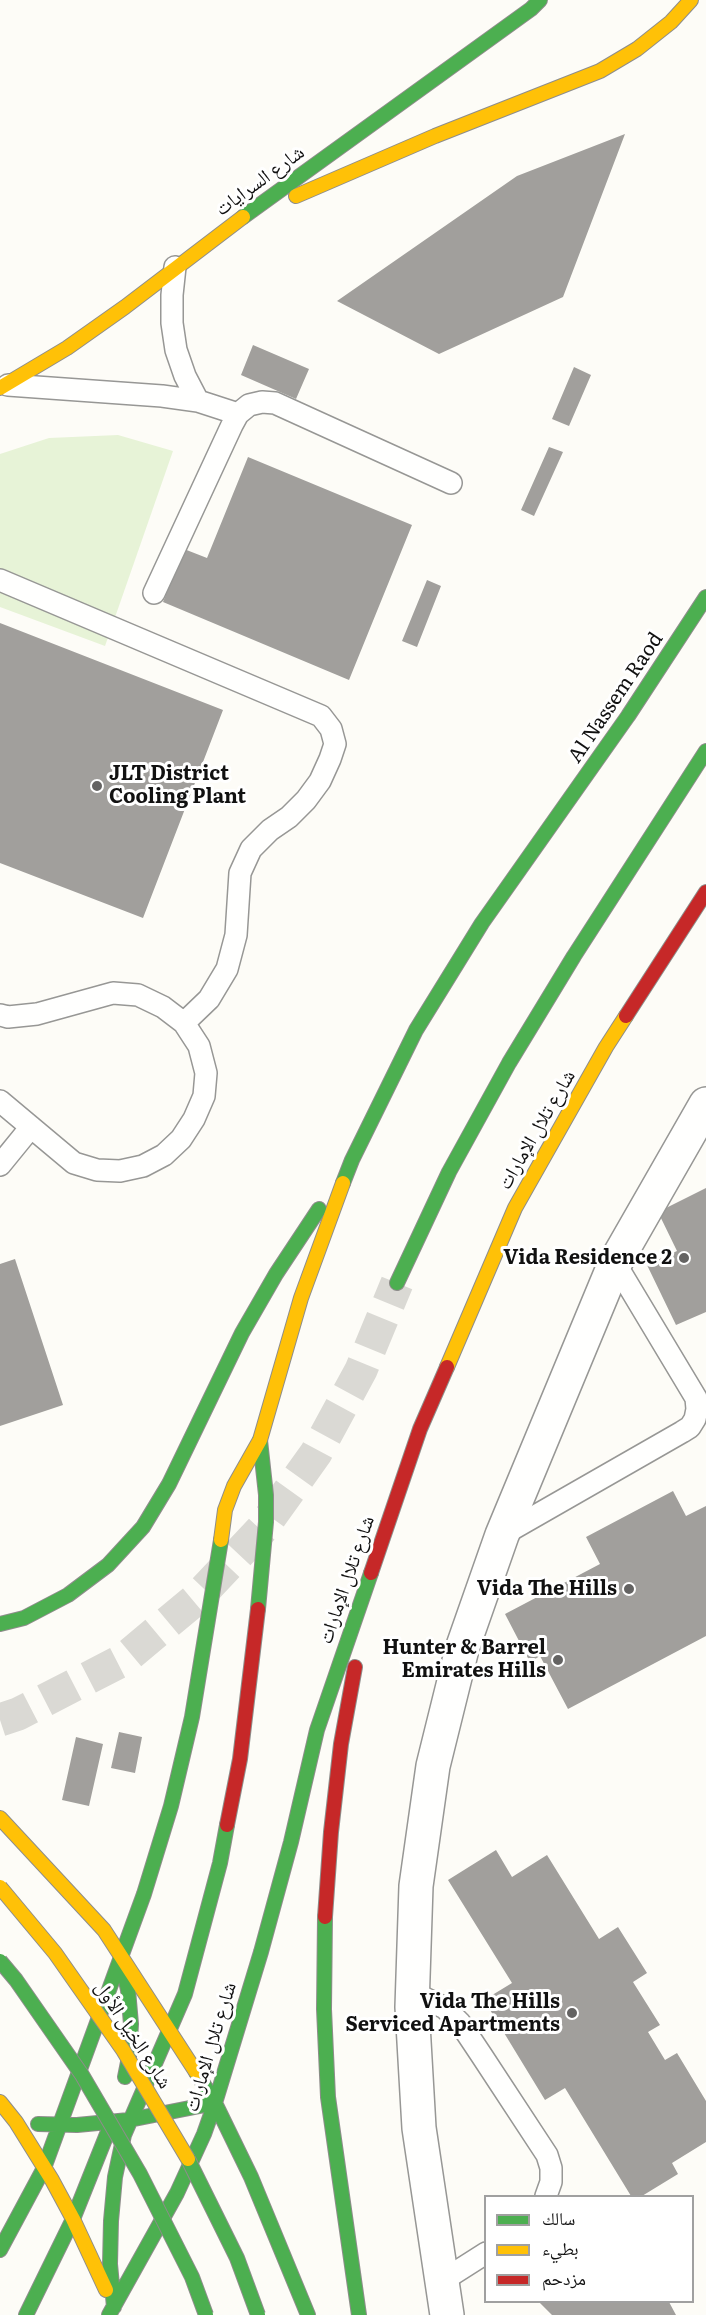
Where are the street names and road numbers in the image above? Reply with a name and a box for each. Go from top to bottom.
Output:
street label: شارع السرايات [211,141,309,221]
street label: Al Nassem Raod [564,628,668,768]
street label: شارع تلال الإمارات [493,1066,581,1194]
street label: شارع تلال الإمارات [314,1513,380,1647]
street label: شارع الخيل الأول [89,1977,177,2093]
street label: شارع تلال الإمارات [180,1979,242,2115]

